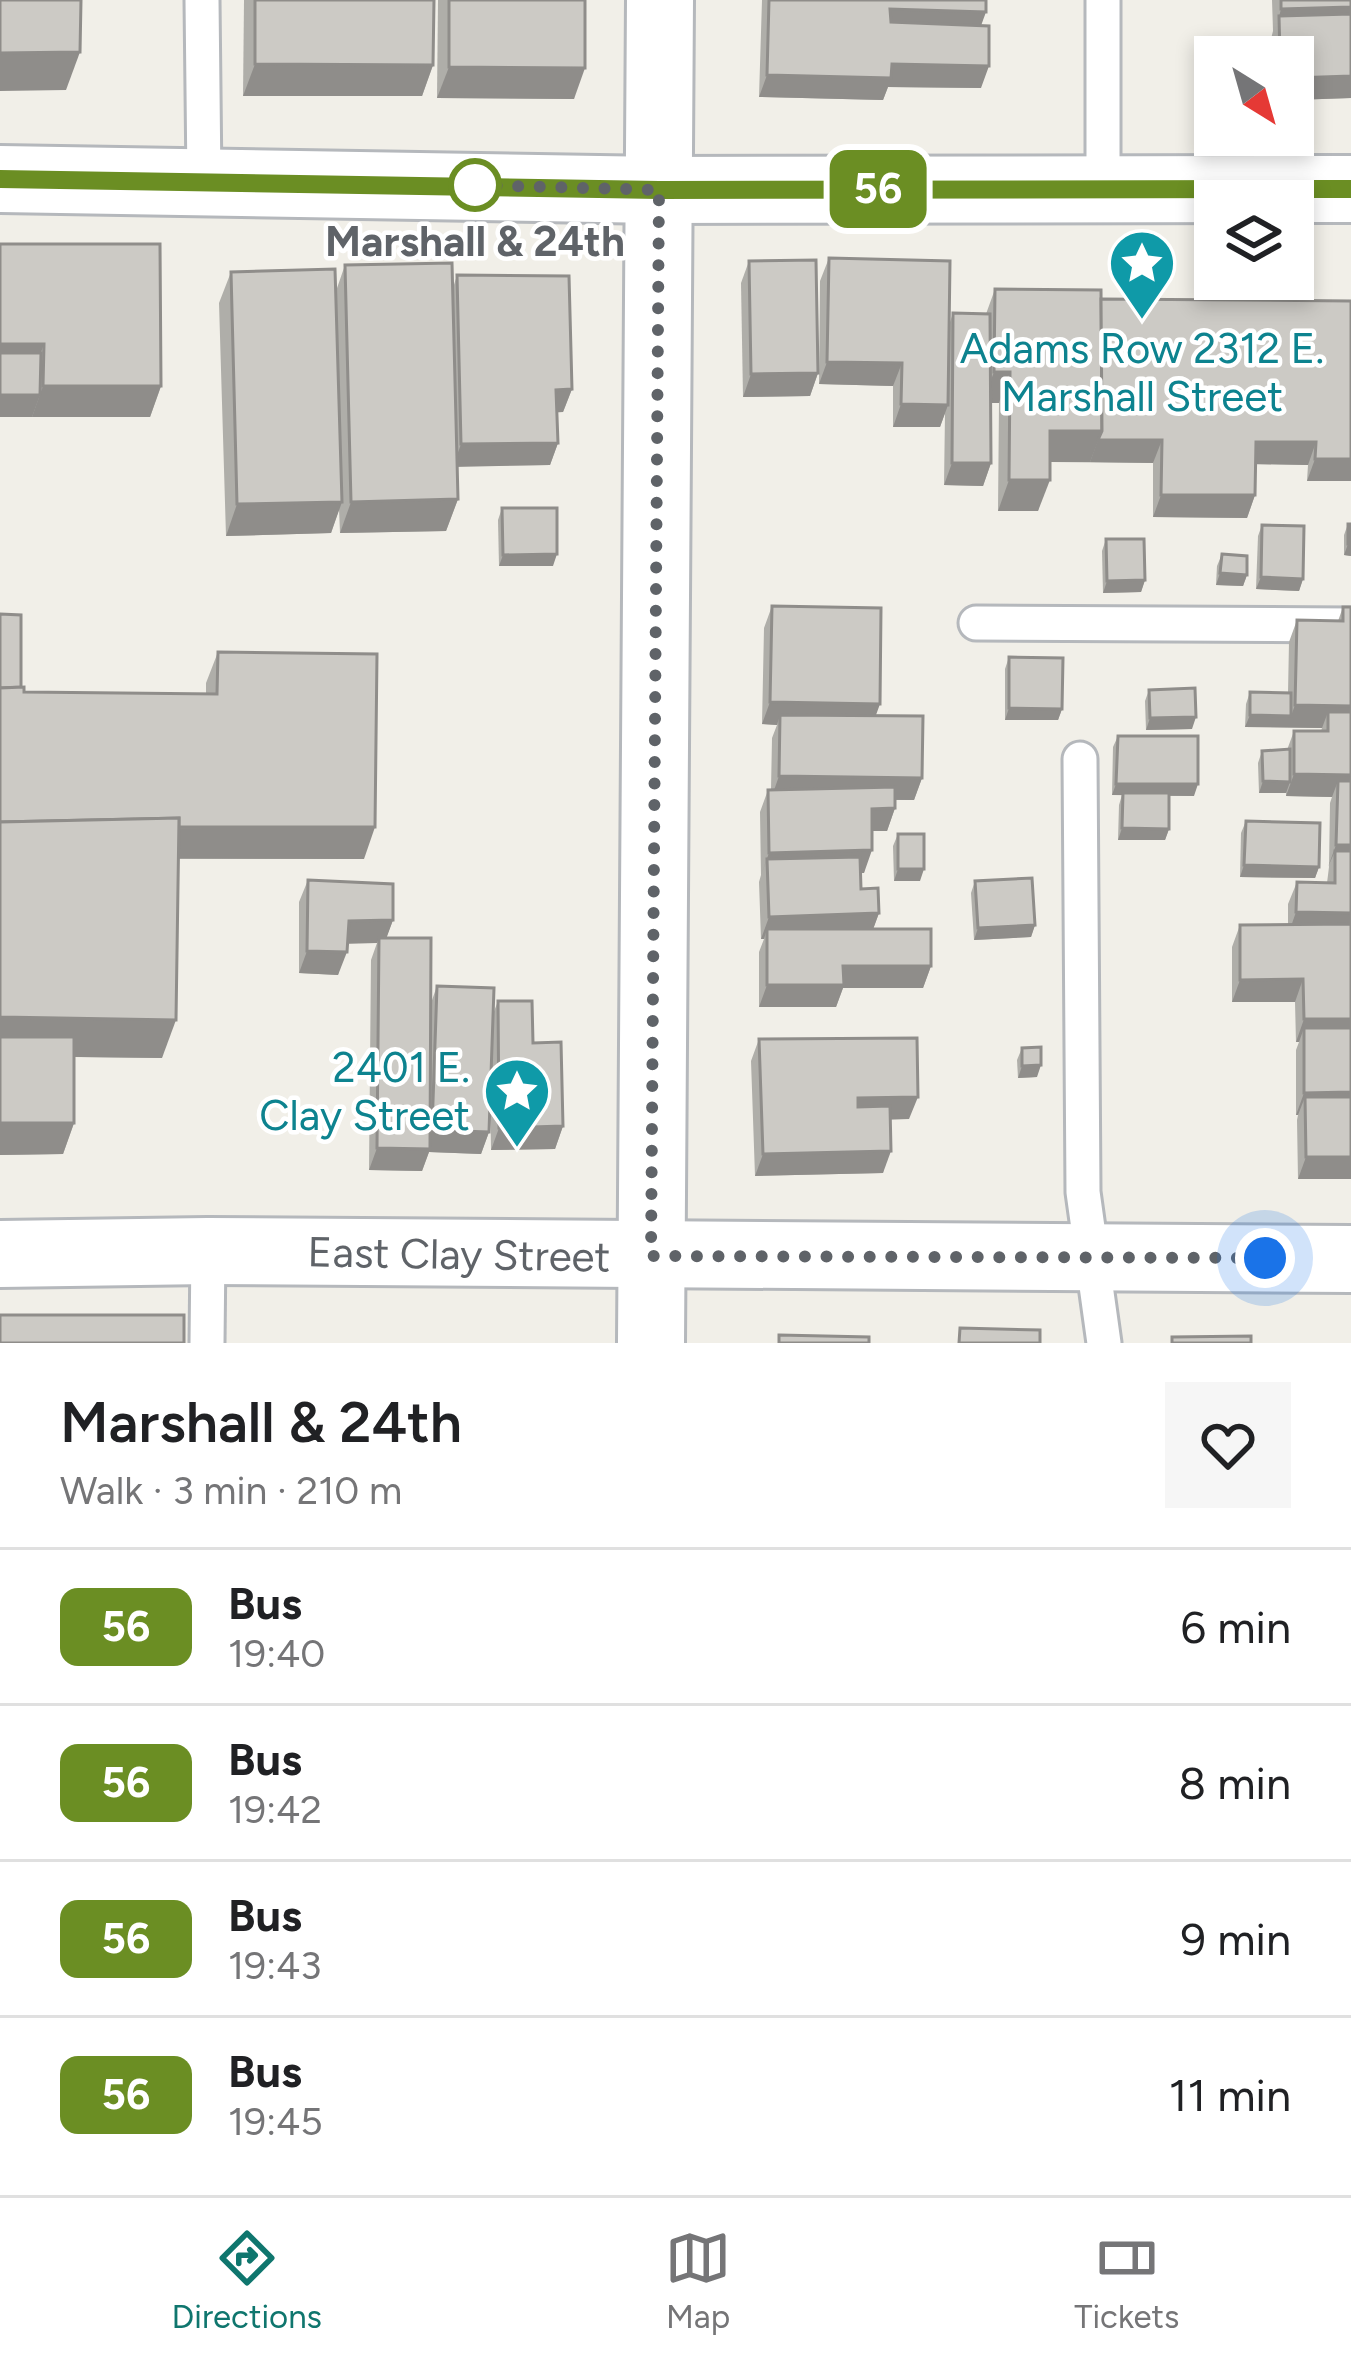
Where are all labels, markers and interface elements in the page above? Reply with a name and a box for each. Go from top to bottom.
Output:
north arrow [1194,36,1314,156]
map controls [1194,36,1314,300]
line badge: 56 [824,150,932,228]
marker: Marshall & 24th [450,160,500,210]
text: 56 [854,163,902,214]
button: layers [1194,180,1314,300]
place label: Marshall & 24th [325,216,625,267]
place icon: Adams Row 2312 E. Marshall Street [1107,228,1177,322]
place label: Adams Row 2312 E. Marshall Street [960,323,1324,422]
place label: 2401 E. Clay Street [259,1042,470,1141]
place icon: 2401 E. Clay Street [482,1056,552,1150]
street label: East Clay Street [307,1226,611,1283]
your location [1235,1228,1295,1288]
button: heart [1165,1382,1291,1508]
text: Marshall & 24th [60,1388,462,1456]
text: Walk · 3 min · 210 m [60,1467,402,1514]
text: Bus [228,1576,302,1630]
text: 6 min [1181,1600,1291,1654]
text: 56 [102,1601,150,1652]
text: 19:40 [228,1630,325,1677]
text: Bus [228,1732,302,1786]
text: 8 min [1178,1756,1291,1810]
text: 56 [102,1757,150,1808]
text: 19:42 [228,1786,322,1833]
text: Bus [228,1888,302,1942]
text: 9 min [1181,1912,1291,1966]
text: 56 [102,1913,150,1964]
text: 19:43 [228,1942,321,1989]
text: Bus [228,2044,302,2098]
text: 11 min [1169,2068,1291,2122]
text: 56 [102,2069,150,2120]
text: 19:45 [228,2098,323,2145]
tab: Directions [172,2225,322,2336]
tab: Map [665,2225,731,2336]
tab: Tickets [1074,2225,1179,2336]

